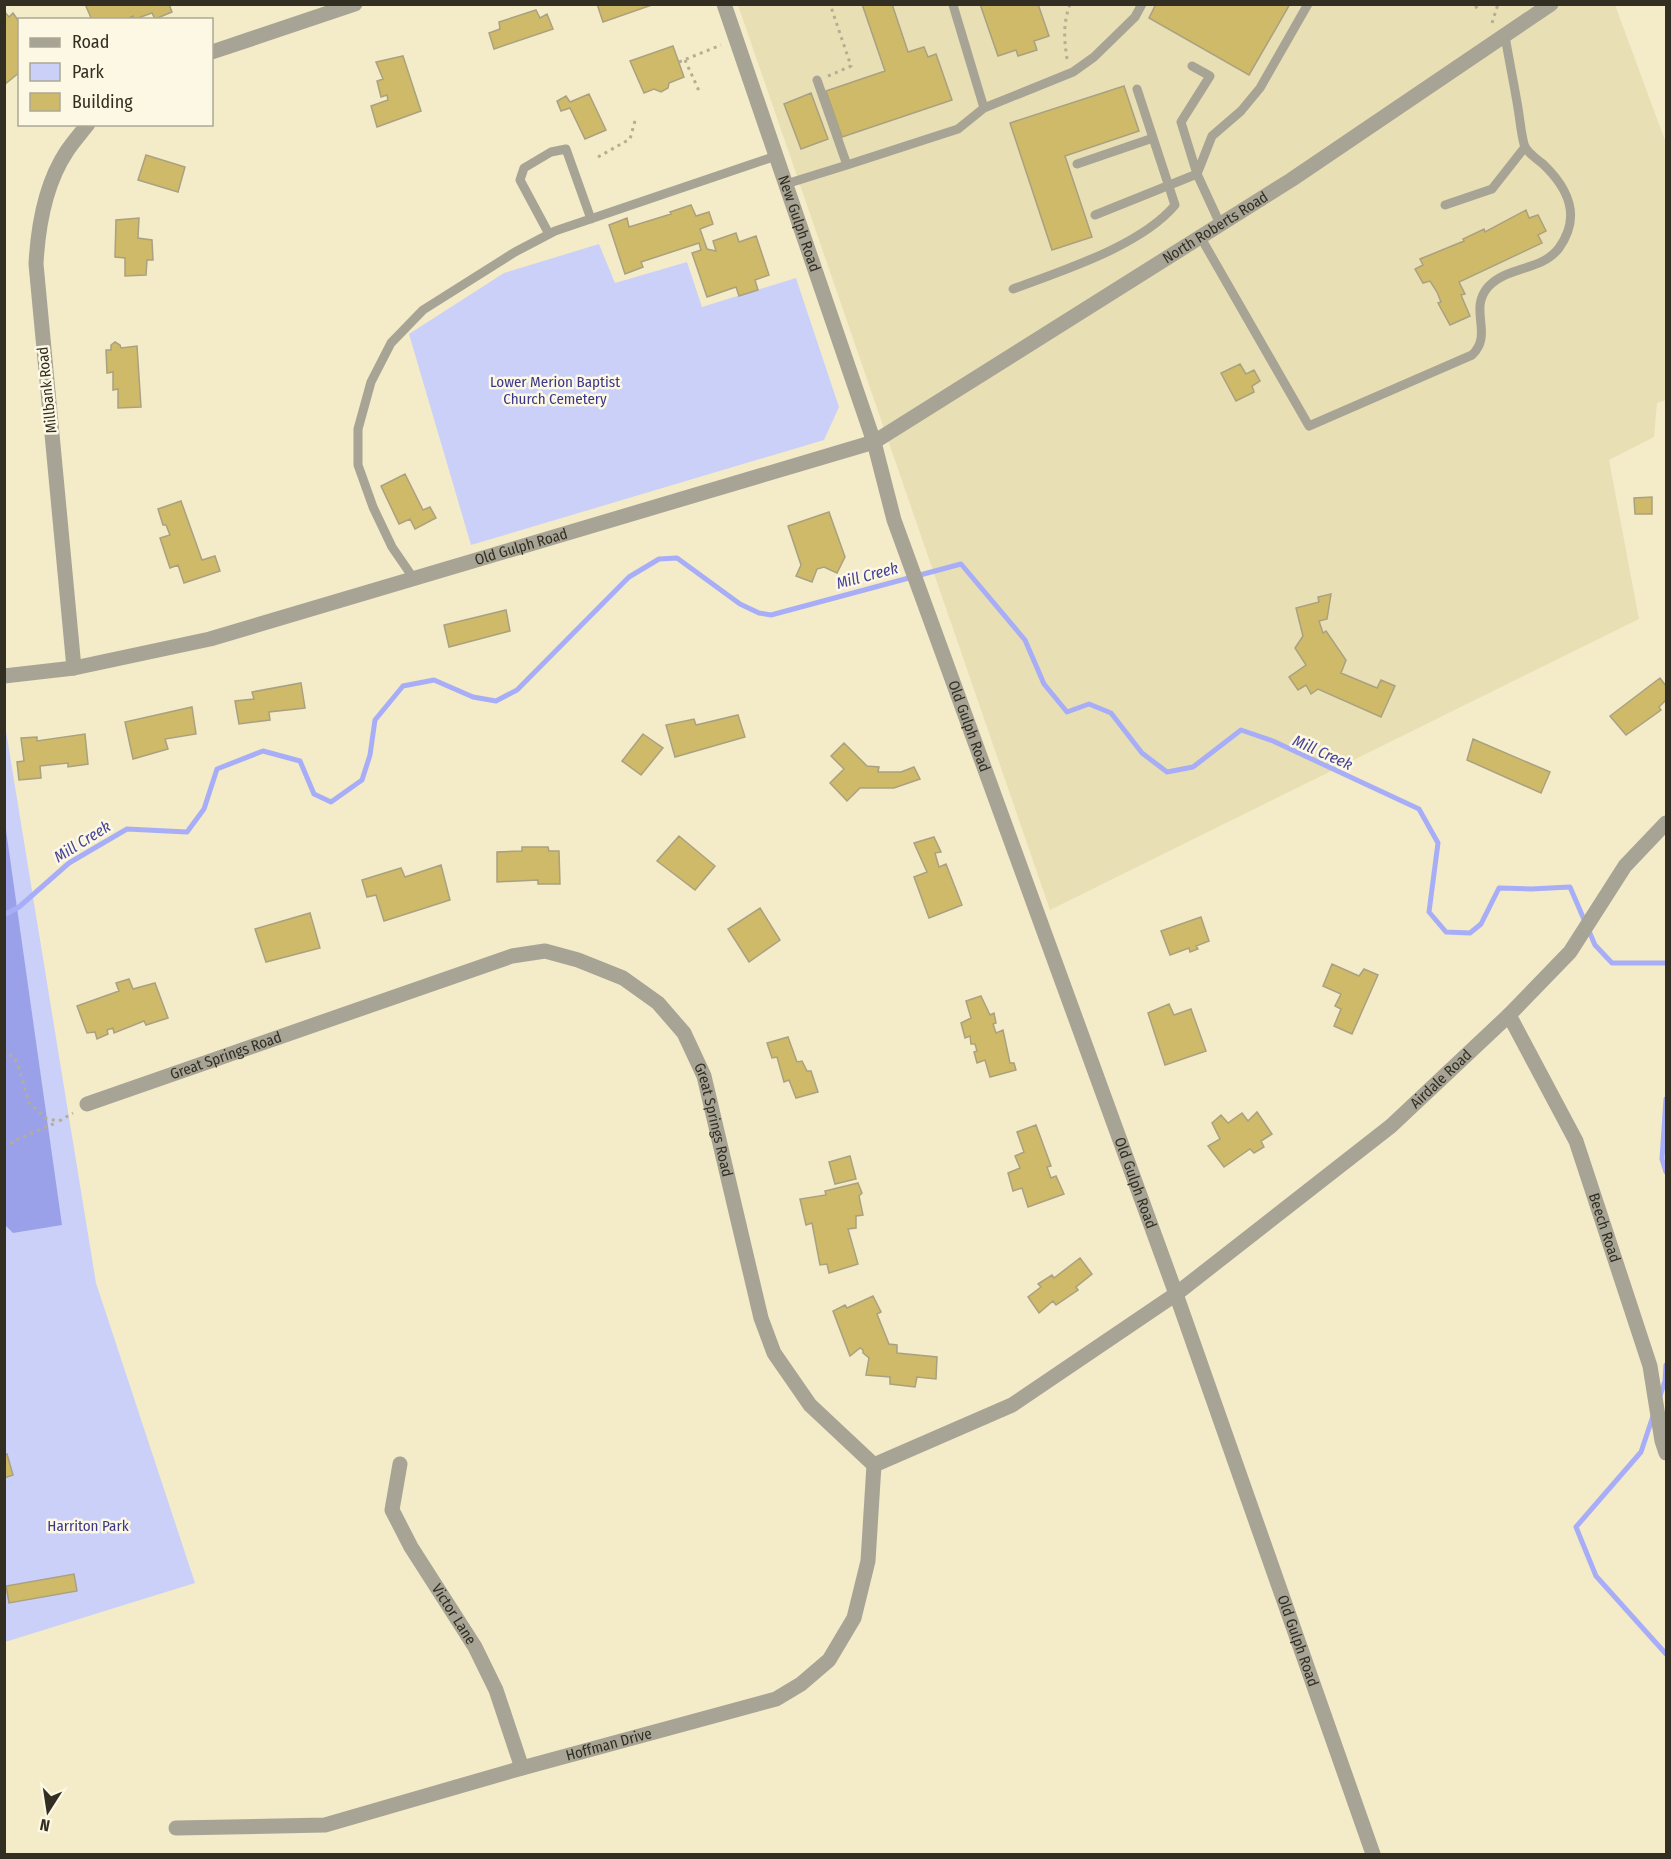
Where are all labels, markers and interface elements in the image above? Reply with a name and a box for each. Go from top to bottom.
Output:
legend [18,18,213,126]
text: Road [72,31,109,53]
text: Park [72,61,105,83]
text: Building [72,91,133,113]
street label: New Gulph Road [774,173,824,274]
street label: North Roberts Road [1159,188,1271,267]
street label: Millbank Road [33,346,61,434]
park label: Lower Merion Baptist Church Cemetery [490,373,620,408]
street label: Old Gulph Road [473,524,570,569]
water label: Mill Creek [834,558,900,593]
street label: Old Gulph Road [944,678,994,774]
water label: Mill Creek [1290,731,1356,774]
water label: Mill Creek [50,817,114,866]
street label: Great Springs Road [168,1028,284,1083]
street label: Airdale Road [1407,1046,1475,1112]
street label: Great Springs Road [690,1060,736,1179]
street label: Old Gulph Road [1111,1135,1160,1231]
street label: Beech Road [1585,1191,1624,1265]
park label: Harriton Park [47,1517,129,1535]
street label: Victor Lane [428,1580,480,1648]
street label: Old Gulph Road [1274,1593,1322,1689]
street label: Hoffman Drive [564,1724,654,1765]
north arrow [18,1781,78,1841]
text: N [38,1815,52,1835]

